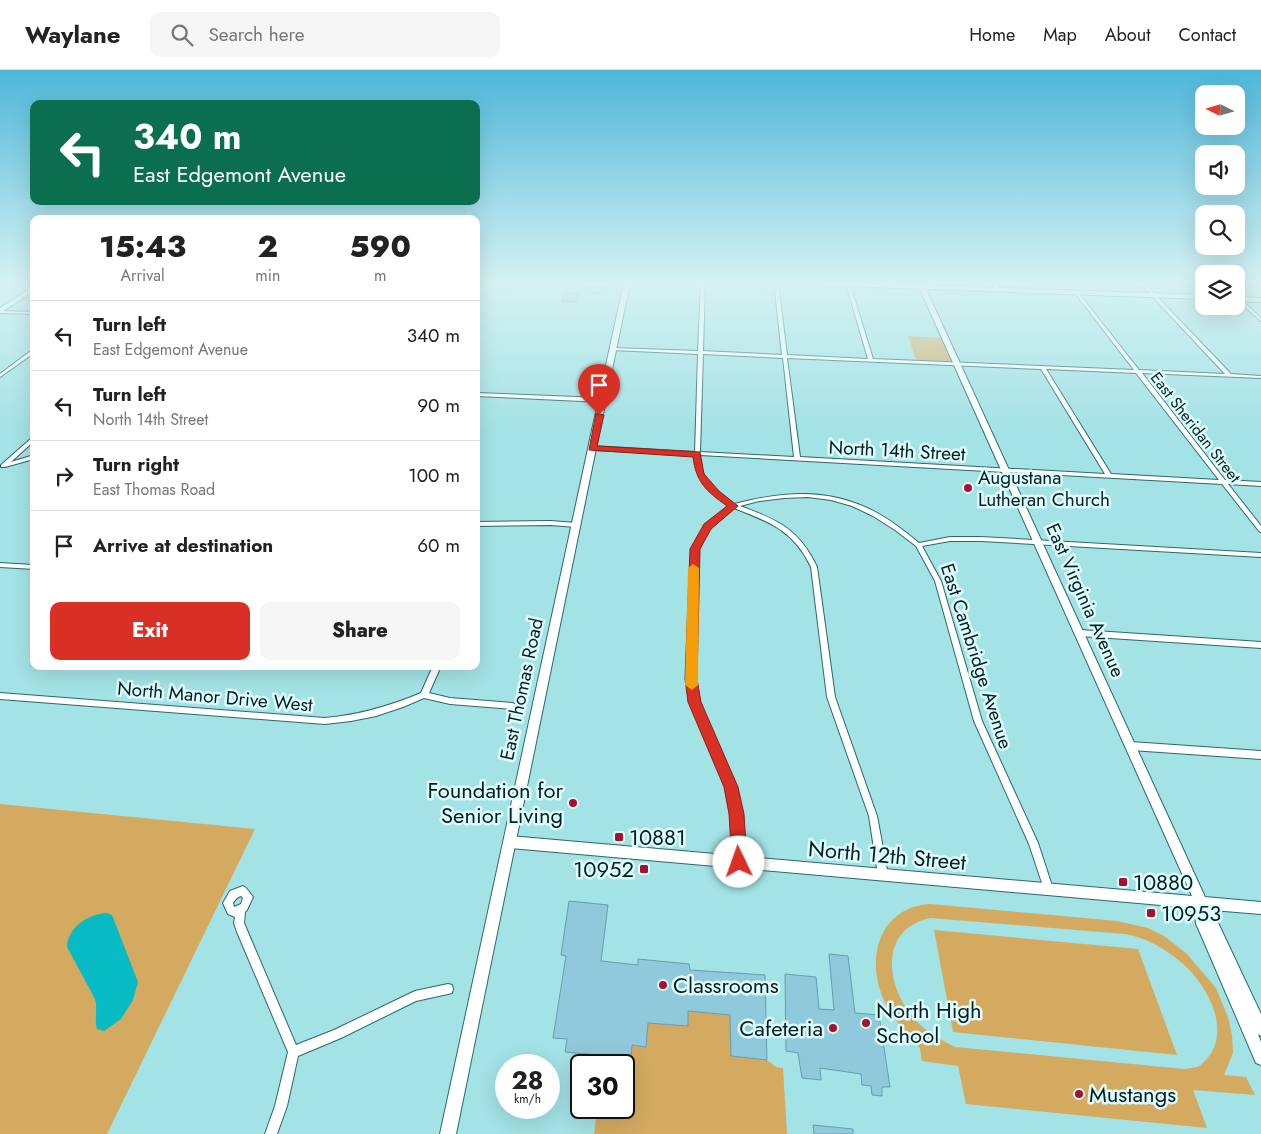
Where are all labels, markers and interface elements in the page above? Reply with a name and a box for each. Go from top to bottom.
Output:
search box [150,12,500,57]
text: Waylane [25,17,120,52]
icon: search [168,21,196,49]
text: Search here [208,21,305,48]
text: Home [969,22,1015,48]
text: Map [1043,22,1077,48]
text: About [1105,22,1150,48]
text: Contact [1178,22,1236,48]
north arrow [1195,85,1245,135]
map controls [1195,85,1245,315]
text: 340 m [133,112,242,162]
icon: left [50,120,115,185]
button: sound [1195,145,1245,195]
text: East Edgemont Avenue [133,158,346,190]
button: search [1195,205,1245,255]
text: 15:43 [99,225,186,268]
text: 2 [258,225,278,268]
text: 590 [349,225,411,268]
text: Arrival [121,264,165,287]
text: min [255,264,280,287]
text: m [374,264,386,287]
button: layers [1195,265,1245,315]
text: Turn left [93,311,166,338]
icon: left [50,322,78,350]
text: 340 m [407,322,460,349]
text: East Edgemont Avenue [93,338,248,361]
pin [578,364,620,415]
street label: East Sheridan Street [1145,367,1246,488]
icon: arrive [585,371,613,399]
text: Turn left [93,381,166,408]
icon: left [50,392,78,420]
text: 90 m [417,392,460,419]
text: North 14th Street [93,408,208,431]
street label: North 14th Street [828,433,967,468]
text: Turn right [93,451,179,478]
icon: right [50,462,78,490]
text: 100 m [408,462,460,489]
place label: Augustana Lutheran Church [978,464,1110,513]
text: East Thomas Road [93,478,215,501]
marker: Augustana Lutheran Church [962,482,974,494]
street label: East Virginia Avenue [1039,519,1132,682]
icon: arrive [50,532,78,560]
text: Arrive at destination [93,532,273,559]
text: 60 m [417,532,460,559]
street label: East Cambridge Avenue [934,560,1019,752]
button: Exit [50,602,250,660]
button: Share [260,602,460,660]
street label: East Thomas Road [493,615,550,763]
street label: North Manor Drive West [116,675,314,719]
place label: Foundation for Senior Living [427,774,563,831]
marker: Foundation for Senior Living [567,797,579,809]
place label: 10881 [629,821,686,853]
marker: 10881 [613,831,625,843]
street label: North 12th Street [807,832,968,878]
position arrow [712,835,764,887]
place label: 10952 [573,853,634,885]
marker: 10952 [638,863,650,875]
place label: 10880 [1133,866,1193,898]
marker: 10880 [1117,876,1129,888]
place label: 10953 [1161,897,1221,929]
marker: 10953 [1145,907,1157,919]
place label: Classrooms [673,969,779,1001]
marker: Classrooms [657,979,669,991]
place label: North High School [876,994,982,1051]
place label: Cafeteria [739,1012,823,1044]
marker: North High School [860,1017,872,1029]
marker: Cafeteria [827,1022,839,1034]
speed limit sign: 30 [570,1054,635,1119]
text: 28 [511,1062,544,1098]
place label: Mustangs [1089,1078,1176,1110]
marker: Mustangs [1073,1088,1085,1100]
text: km/h [514,1090,541,1108]

